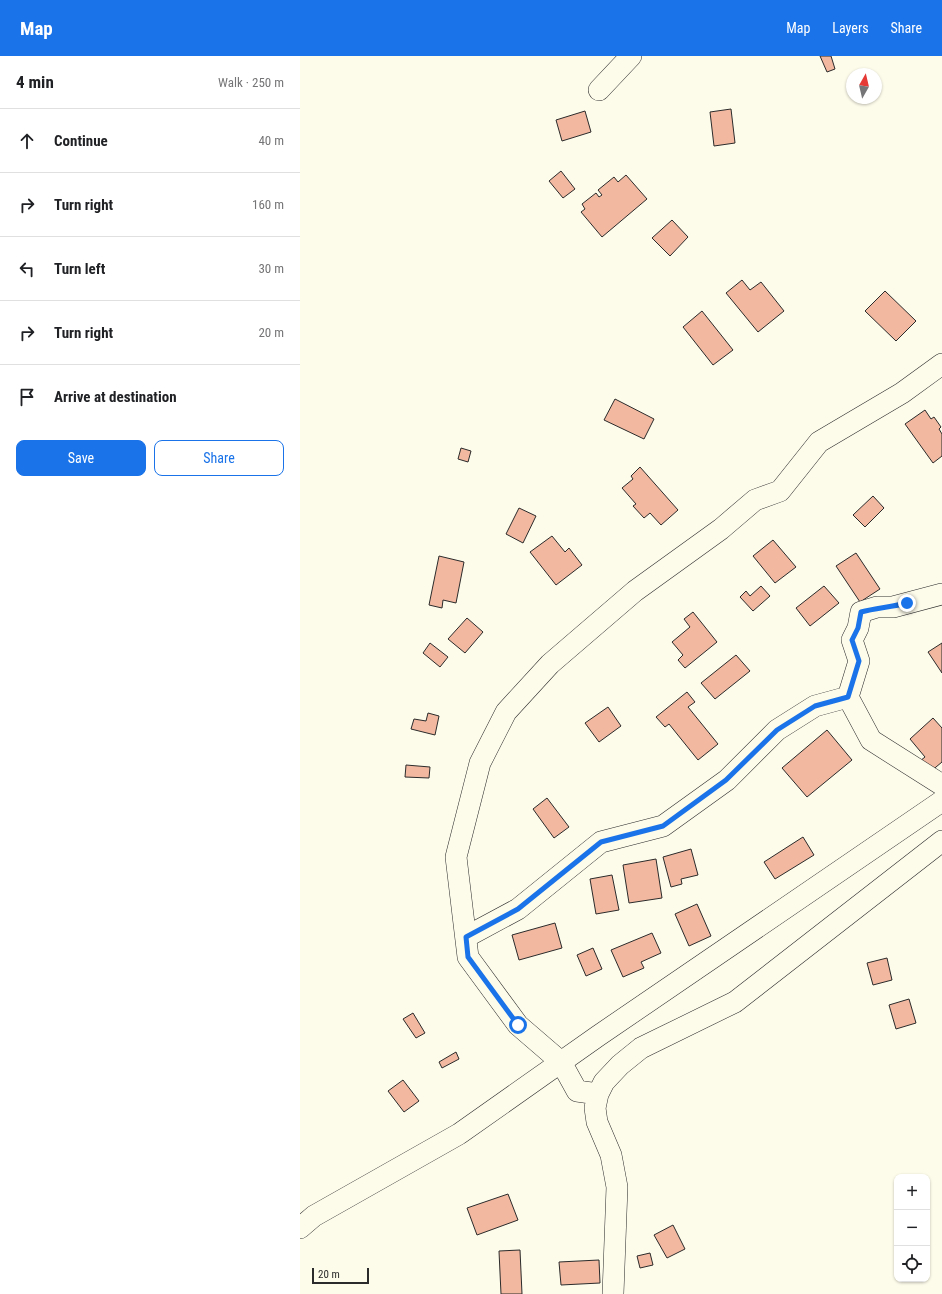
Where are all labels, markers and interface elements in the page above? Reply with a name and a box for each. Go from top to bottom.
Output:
text: Map [20,17,53,40]
text: Map [786,20,810,36]
text: Layers [832,20,869,36]
text: Share [891,20,922,36]
north arrow [846,68,882,104]
text: 4 min [16,72,54,92]
text: Walk · 250 m [218,75,284,90]
icon: ahead [16,130,38,152]
text: Continue [54,132,108,150]
text: 40 m [258,133,284,148]
icon: right [16,194,38,216]
text: Turn right [54,196,113,214]
text: 160 m [252,197,284,212]
icon: left [16,258,38,280]
text: Turn left [54,260,105,278]
text: 30 m [258,261,284,276]
icon: right [16,322,38,344]
text: Turn right [54,324,113,342]
text: 20 m [258,325,284,340]
icon: arrive [16,386,38,408]
text: Arrive at destination [54,388,177,406]
button: Save [16,440,146,476]
button: Share [154,440,284,476]
route end [898,594,916,612]
route start [509,1016,527,1034]
map controls [894,1174,930,1282]
button: + [894,1174,930,1210]
button: − [894,1210,930,1246]
button: locate [894,1246,930,1282]
scale bar [312,1266,369,1285]
text: 20 m [318,1268,340,1281]

